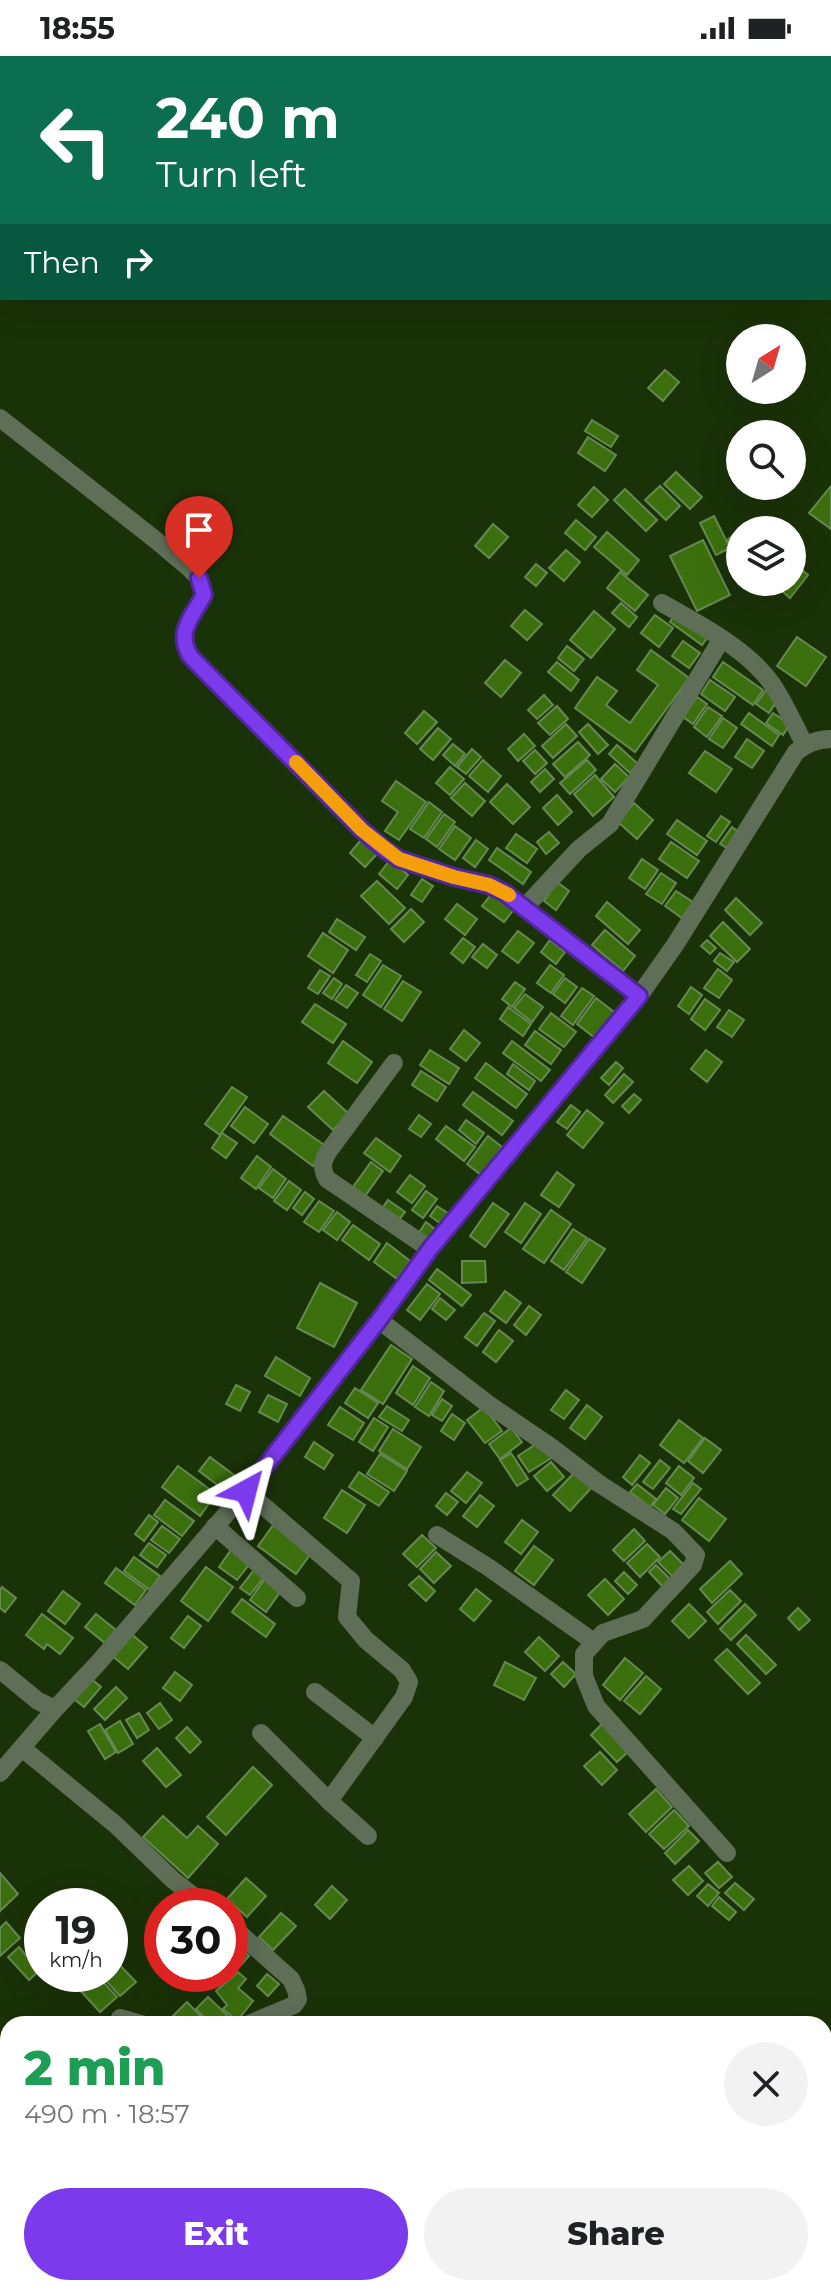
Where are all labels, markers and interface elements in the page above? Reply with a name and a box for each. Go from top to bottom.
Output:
text: 18:55 [40,10,115,47]
text: 240 m [156,84,340,152]
icon: left [24,88,128,192]
text: Turn left [156,152,307,196]
icon: right [116,240,160,284]
text: Then [24,244,100,281]
north arrow [726,324,806,404]
map controls [726,324,806,596]
button: search [726,420,806,500]
pin [165,496,233,578]
icon: arrive [177,508,221,552]
button: layers [726,516,806,596]
position arrow [204,1449,288,1533]
speed limit sign: 30 [144,1888,248,1992]
text: 19 [55,1905,97,1954]
text: km/h [49,1948,103,1972]
text: 2 min [24,2039,165,2097]
button: close [724,2042,808,2126]
text: 490 m · 18:57 [24,2098,190,2130]
button: Exit [24,2188,408,2280]
button: Share [424,2188,808,2280]

